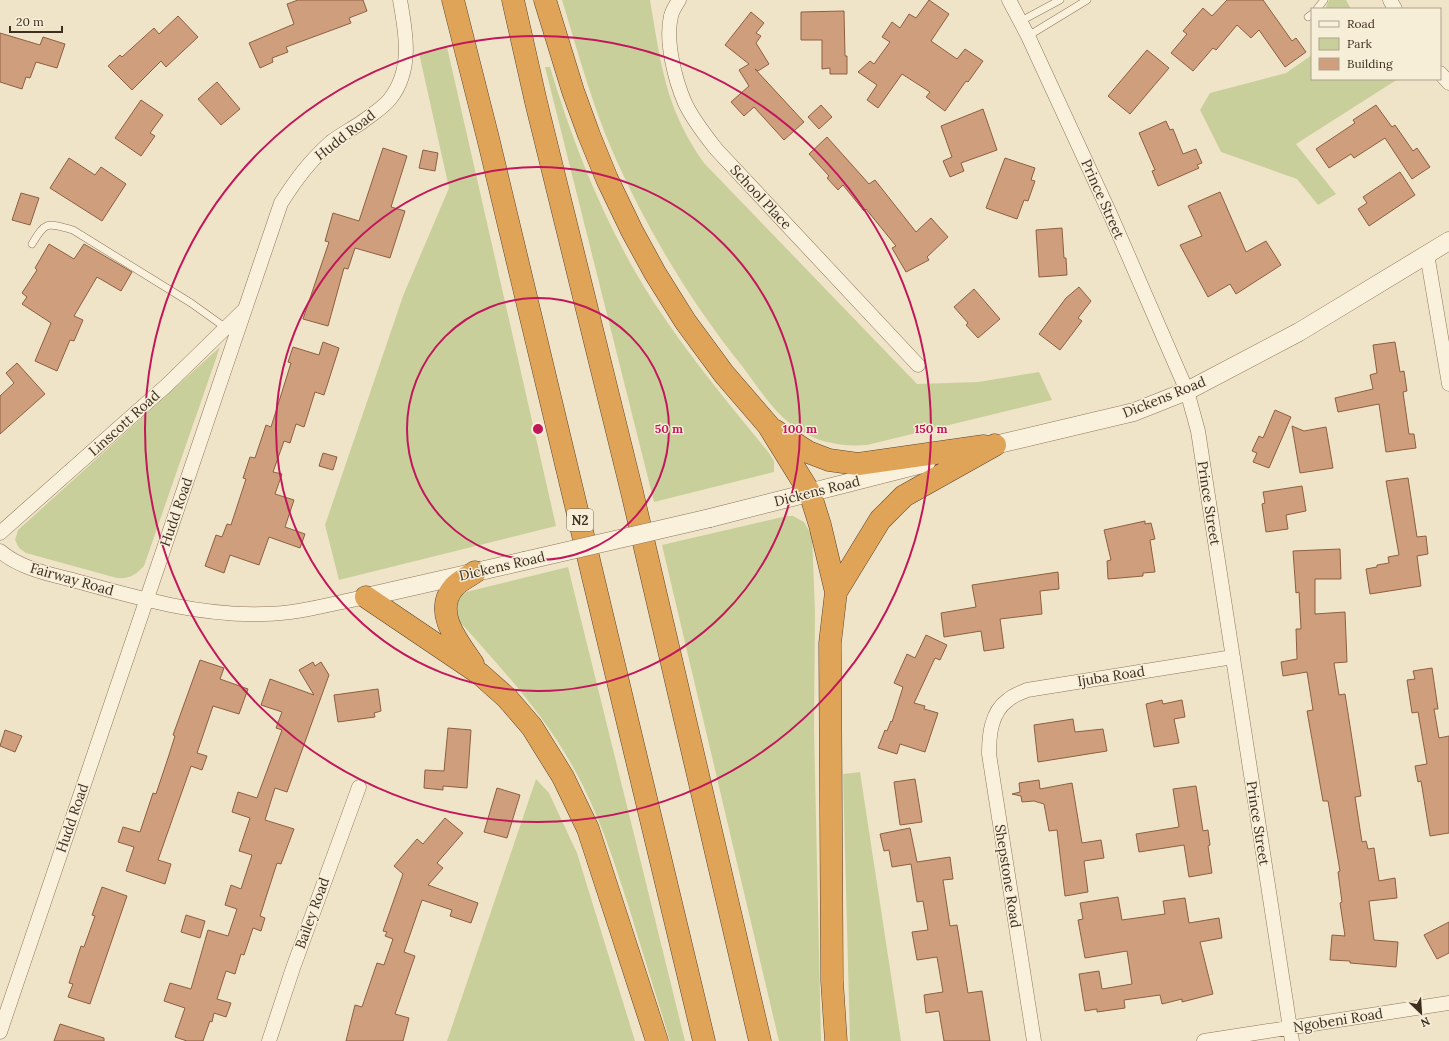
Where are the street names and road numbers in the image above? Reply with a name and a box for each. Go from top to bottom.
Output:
street label: Hudd Road [311,106,379,164]
street label: Prince Street [1077,156,1129,242]
street label: School Place [726,161,796,233]
street label: Dickens Road [1120,372,1208,422]
street label: Linscott Road [85,386,163,460]
street label: Prince Street [1193,459,1225,547]
street label: Dickens Road [772,472,862,510]
street label: Hudd Road [156,475,196,549]
road number: N2 [567,509,593,531]
street label: Dickens Road [457,547,547,585]
street label: Fairway Road [28,558,116,600]
street label: Ijuba Road [1076,662,1146,690]
street label: Prince Street [1242,779,1274,867]
street label: Hudd Road [52,781,92,855]
street label: Shepstone Road [991,823,1025,929]
street label: Bailey Road [291,875,333,951]
street label: Ngobeni Road [1292,1004,1384,1036]

